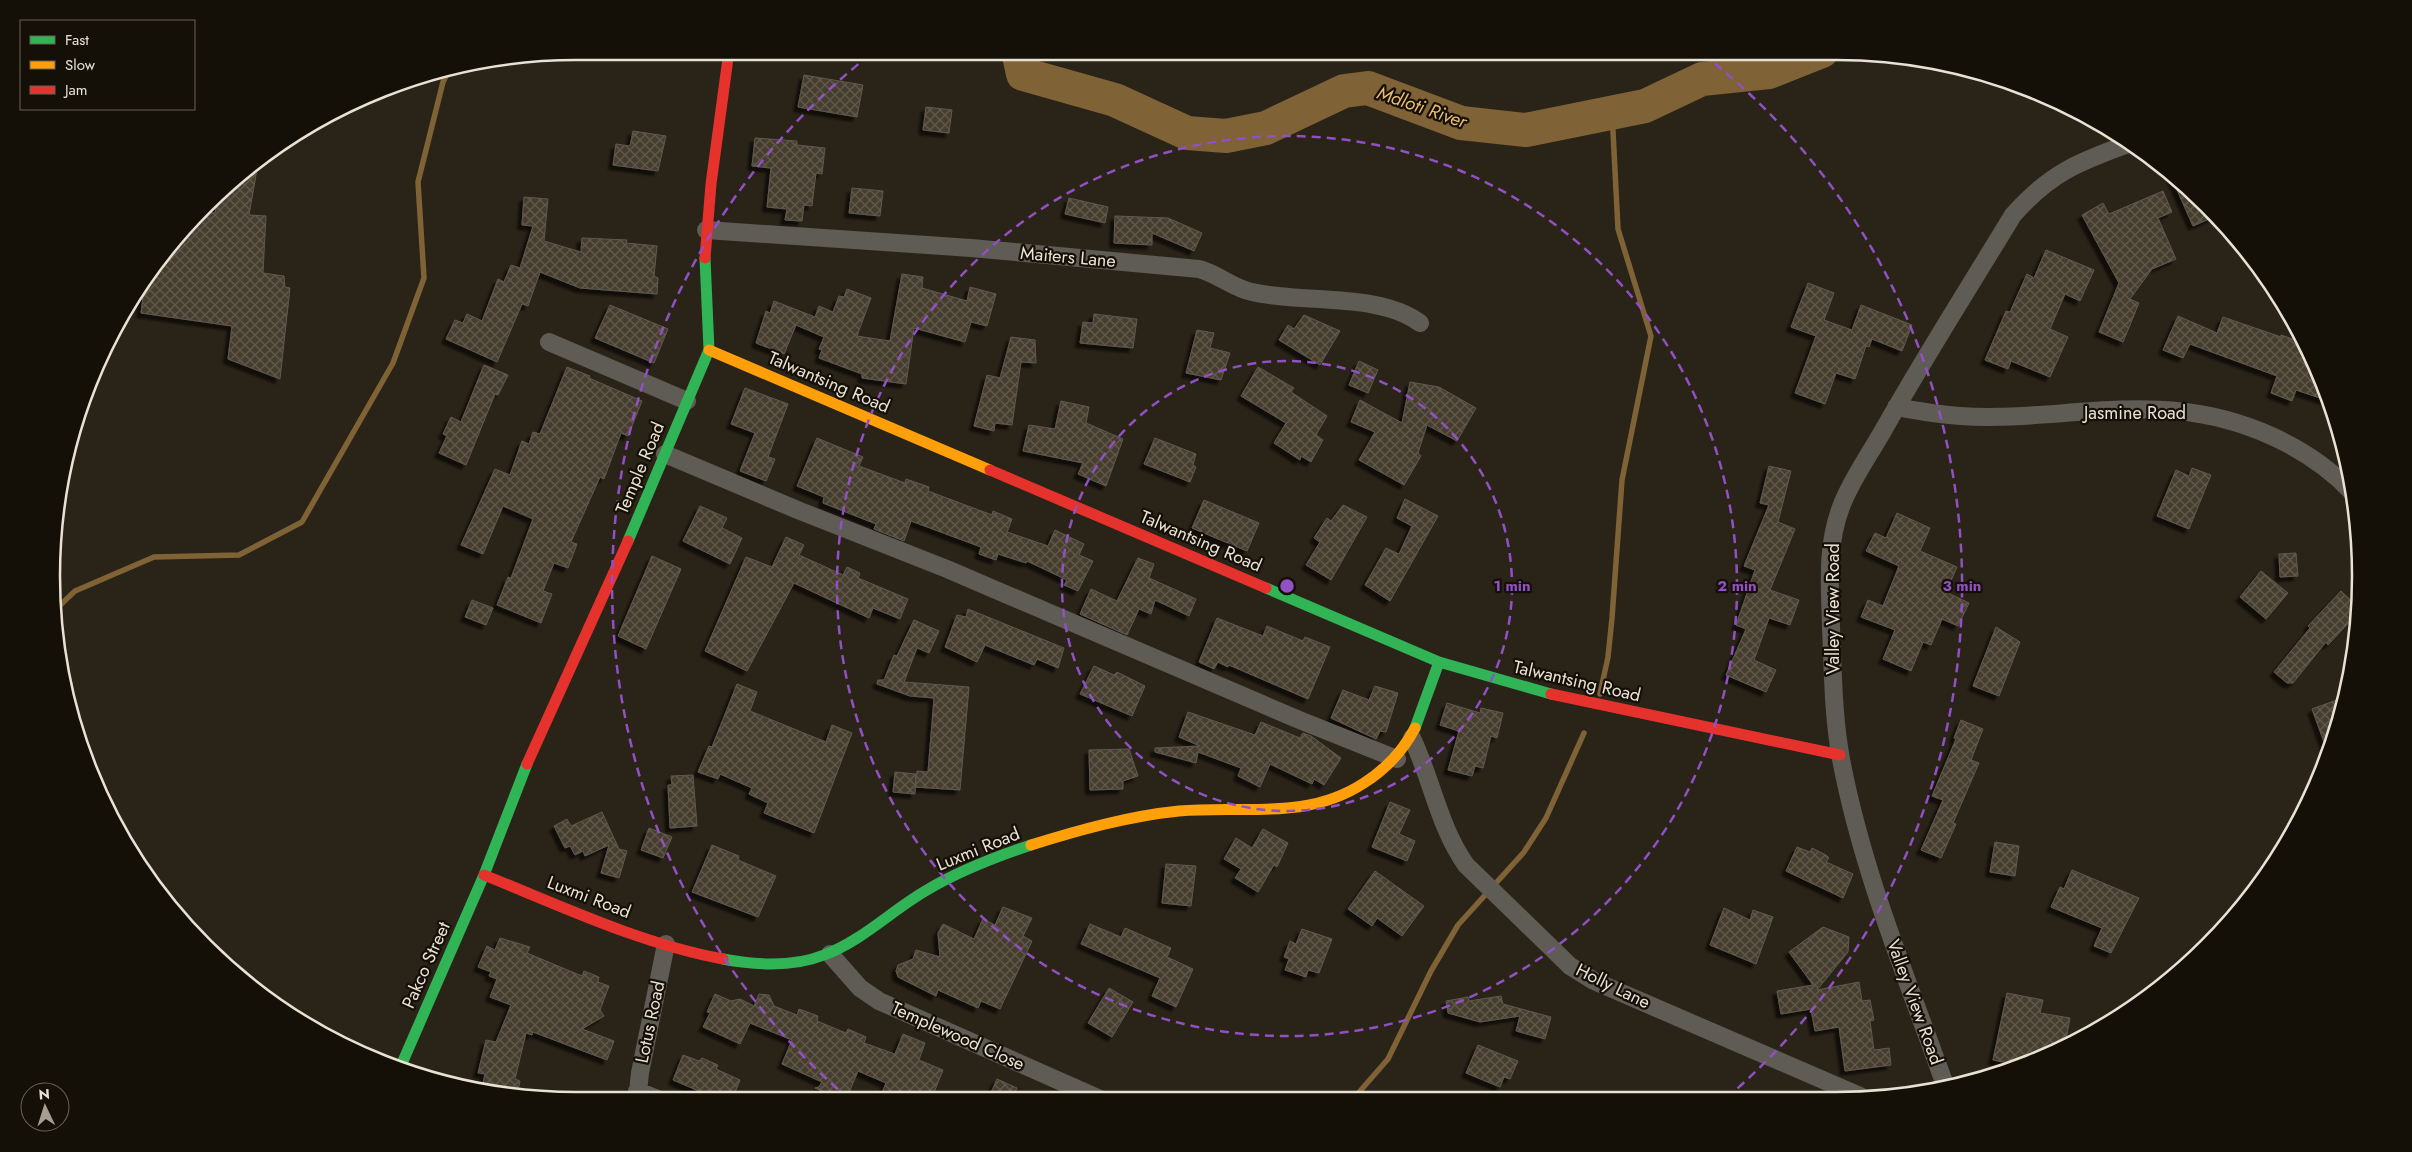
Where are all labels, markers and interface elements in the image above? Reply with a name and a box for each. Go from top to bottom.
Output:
legend [20,20,195,110]
text: Fast [65,29,89,51]
text: Slow [65,54,96,76]
text: Jam [63,79,88,101]
water label: Mdloti River [1373,79,1472,136]
street label: Maiters Lane [1019,240,1117,274]
street label: Talwantsing Road [764,345,894,419]
street label: Jasmine Road [2082,400,2186,426]
street label: Temple Road [609,418,671,518]
street label: Talwantsing Road [1136,504,1266,578]
street label: Valley View Road [1820,543,1846,675]
text: 1 min [1493,575,1531,597]
text: 2 min [1717,575,1757,597]
text: 3 min [1943,575,1981,597]
centre of rings [1278,577,1296,595]
street label: Talwantsing Road [1511,654,1643,708]
street label: Luxmi Road [932,821,1024,877]
street label: Luxmi Road [543,869,635,925]
street label: Pakco Street [395,917,457,1013]
street label: Valley View Road [1880,936,1950,1068]
street label: Holly Lane [1571,957,1655,1015]
street label: Lotus Road [629,979,671,1065]
street label: Templewood Close [887,995,1029,1077]
north arrow [20,1082,70,1132]
text: N [38,1084,50,1104]

